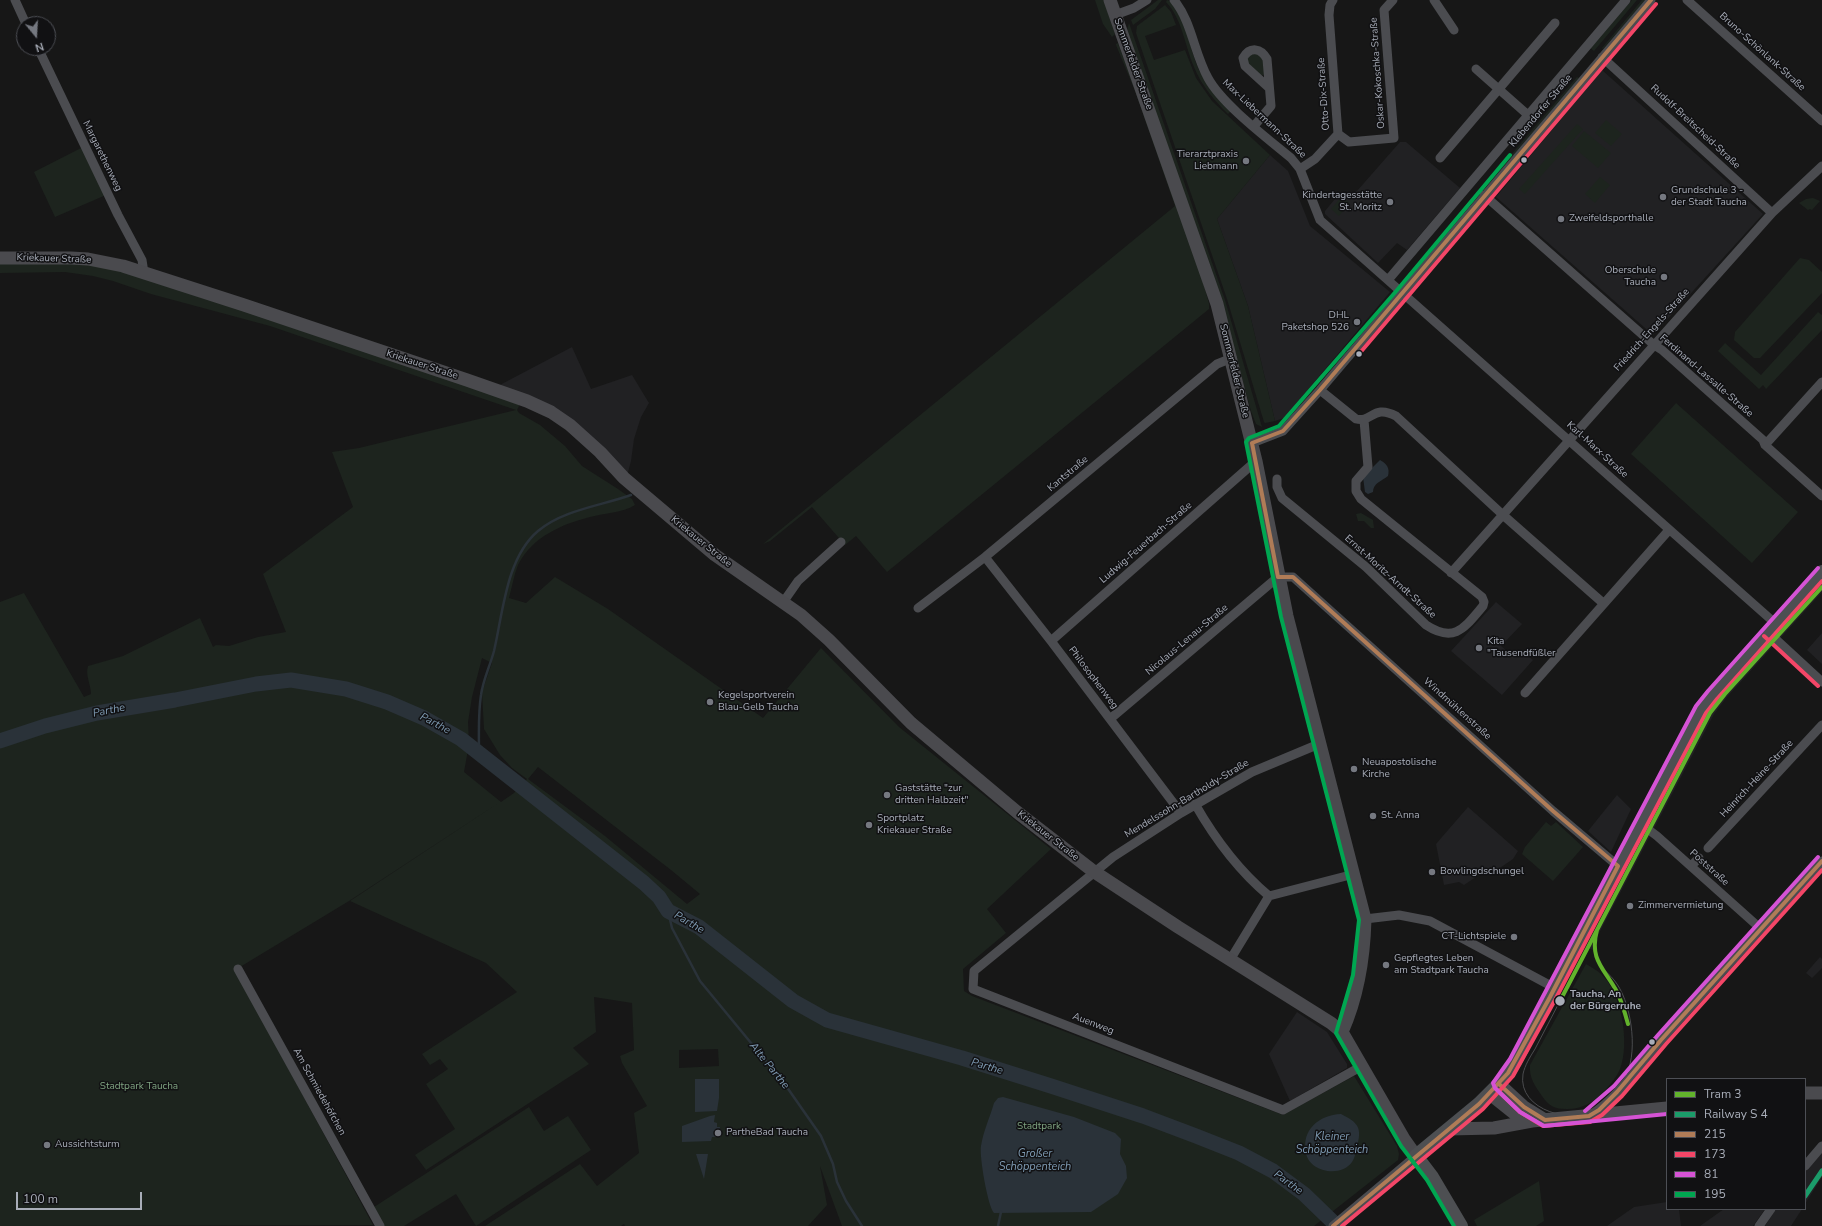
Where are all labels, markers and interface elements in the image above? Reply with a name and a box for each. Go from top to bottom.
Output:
street label: Bruno-Schönlank-Straße [1716,10,1808,94]
north arrow [16,16,56,56]
street label: Sommerfelder Straße [1111,17,1155,111]
street label: Oskar-Kokoschka-Straße [1368,17,1388,129]
text: N [33,39,46,55]
street label: Otto-Dix-Straße [1315,57,1333,131]
street label: Klebendorfer Straße [1507,72,1575,150]
street label: Max-Liebermann-Straße [1220,77,1308,161]
street label: Rudolf-Breitscheid-Straße [1648,82,1742,172]
street label: Margarethenweg [80,119,124,193]
place label: Tierarztpraxis Liebmann [1177,149,1238,172]
unlabelled marker [1519,155,1529,165]
marker: Tierarztpraxis Liebmann [1241,156,1251,166]
place label: Grundschule 3 - der Stadt Taucha [1671,185,1747,208]
place label: Kindertagesstätte St. Moritz [1302,190,1382,214]
marker: Grundschule 3 - der Stadt Taucha [1658,192,1668,202]
marker: Kindertagesstätte St. Moritz [1385,197,1395,207]
place label: Zweifeldsporthalle [1569,213,1654,225]
marker: Zweifeldsporthalle [1556,214,1566,224]
street label: Kriekauer Straße [16,252,92,266]
place label: Oberschule Taucha [1605,265,1656,288]
marker: Oberschule Taucha [1659,272,1669,282]
street label: Friedrich-Engels-Straße [1612,286,1692,374]
place label: DHL Paketshop 526 [1281,310,1349,334]
marker: DHL Paketshop 526 [1352,317,1362,327]
street label: Sommerfelder Straße [1216,323,1252,419]
street label: Ferdinand-Lassalle-Straße [1657,332,1755,420]
street label: Kriekauer Straße [385,348,459,382]
unlabelled marker [1354,349,1364,359]
street label: Karl-Marx-Straße [1564,419,1630,481]
street label: Kantstraße [1045,454,1091,494]
street label: Ludwig-Feuerbach-Straße [1097,500,1195,586]
street label: Kriekauer Straße [668,514,734,570]
street label: Ernst-Moritz-Arndt-Straße [1342,533,1438,621]
street label: Nicolaus-Lenau-Straße [1143,602,1231,678]
place label: Kita "Tausendfüßler [1487,636,1556,660]
marker: Kita "Tausendfüßler [1474,643,1484,653]
street label: Philosophenweg [1066,644,1120,712]
street label: Windmühlenstraße [1421,675,1493,743]
place label: Kegelsportverein Blau-Gelb Taucha [718,690,799,714]
marker: Kegelsportverein Blau-Gelb Taucha [705,697,715,707]
water label: Parthe [92,701,126,721]
water label: Parthe [417,710,453,738]
street label: Heinrich-Heine-Straße [1718,738,1796,820]
street label: Mendelssohn-Bartholdy-Straße [1123,757,1251,841]
place label: Neuapostolische Kirche [1362,757,1437,780]
marker: Neuapostolische Kirche [1349,764,1359,774]
place label: Gaststätte "zur dritten Halbzeit" [895,783,968,806]
marker: Gaststätte "zur dritten Halbzeit" [882,790,892,800]
street label: Kriekauer Straße [1015,808,1081,864]
place label: St. Anna [1381,810,1420,822]
marker: St. Anna [1368,811,1378,821]
place label: Sportplatz Kriekauer Straße [877,813,952,836]
marker: Sportplatz Kriekauer Straße [864,820,874,830]
street label: Poststraße [1687,847,1731,889]
place label: Bowlingdschungel [1440,866,1524,878]
marker: Bowlingdschungel [1427,867,1437,877]
place label: Zimmervermietung [1638,900,1723,912]
marker: Zimmervermietung [1625,901,1635,911]
water label: Parthe [672,909,706,937]
place label: CT-Lichtspiele [1442,931,1506,943]
marker: CT-Lichtspiele [1509,932,1519,942]
place label: Gepflegtes Leben am Stadtpark Taucha [1394,953,1489,976]
marker: Gepflegtes Leben am Stadtpark Taucha [1381,960,1391,970]
place label: Taucha, An der Bürgerruhe [1570,989,1641,1012]
marker: Taucha, An der Bürgerruhe [1553,994,1567,1008]
street label: Auenweg [1071,1011,1115,1037]
unlabelled marker [1647,1037,1657,1047]
water label: Alte Parthe [746,1040,792,1092]
street label: Am Schmiedehöfchen [290,1046,348,1138]
water label: Parthe [969,1056,1005,1078]
legend [1666,1078,1806,1210]
park label: Stadtpark Taucha [100,1081,178,1093]
text: Tram 3 [1704,1086,1741,1102]
text: Railway S 4 [1704,1106,1768,1122]
park label: Stadtpark [1017,1121,1061,1133]
text: 215 [1704,1126,1726,1142]
place label: PartheBad Taucha [726,1127,808,1139]
marker: PartheBad Taucha [713,1128,723,1138]
water label: Kleiner Schöppenteich [1296,1130,1368,1156]
place label: Aussichtsturm [55,1139,120,1151]
marker: Aussichtsturm [42,1140,52,1150]
text: 173 [1704,1146,1726,1162]
water label: Großer Schöppenteich [999,1147,1071,1173]
text: 81 [1704,1166,1718,1182]
water label: Parthe [1271,1168,1305,1198]
scale bar [18,1184,144,1210]
text: 195 [1704,1186,1726,1202]
text: 100 m [23,1191,58,1207]

